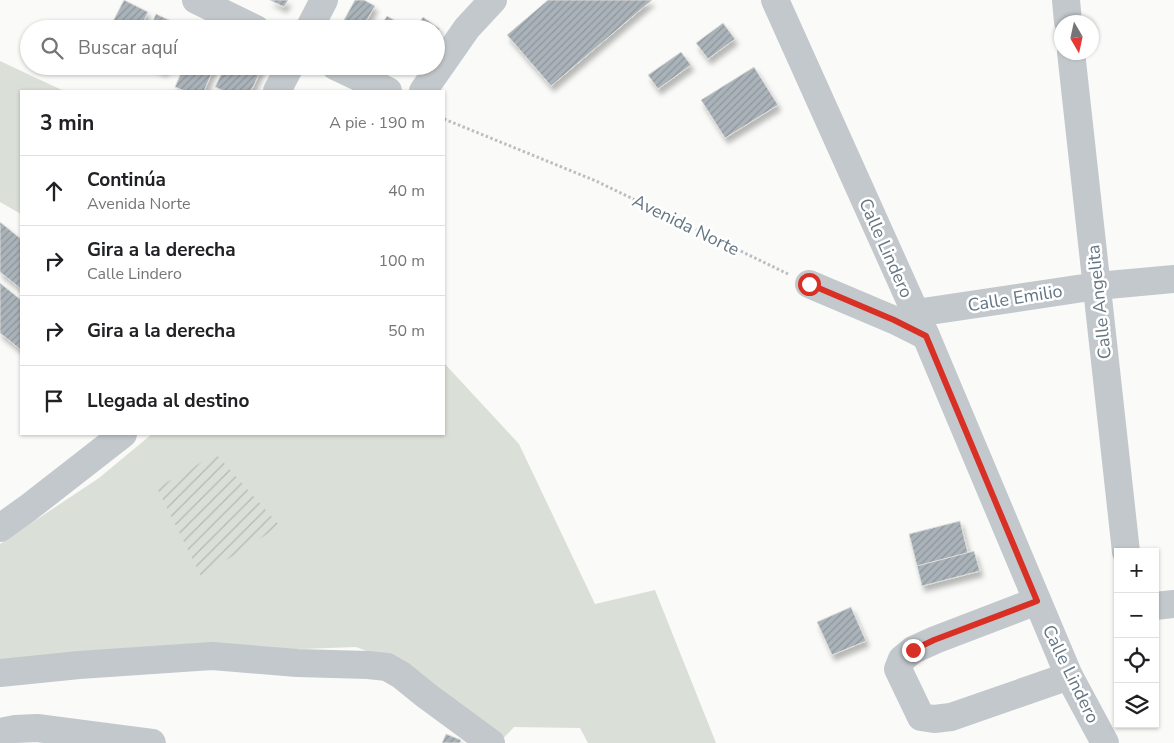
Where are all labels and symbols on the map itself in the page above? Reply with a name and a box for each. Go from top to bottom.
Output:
north arrow [1054,15,1099,60]
street label: Avenida Norte [628,189,744,261]
street label: Calle Lindero [853,194,919,302]
street label: Calle Angelita [1081,244,1117,360]
route start [798,273,821,296]
street label: Calle Emilio [966,279,1064,317]
street label: Calle Lindero [1037,621,1105,727]
route end [902,639,925,662]

